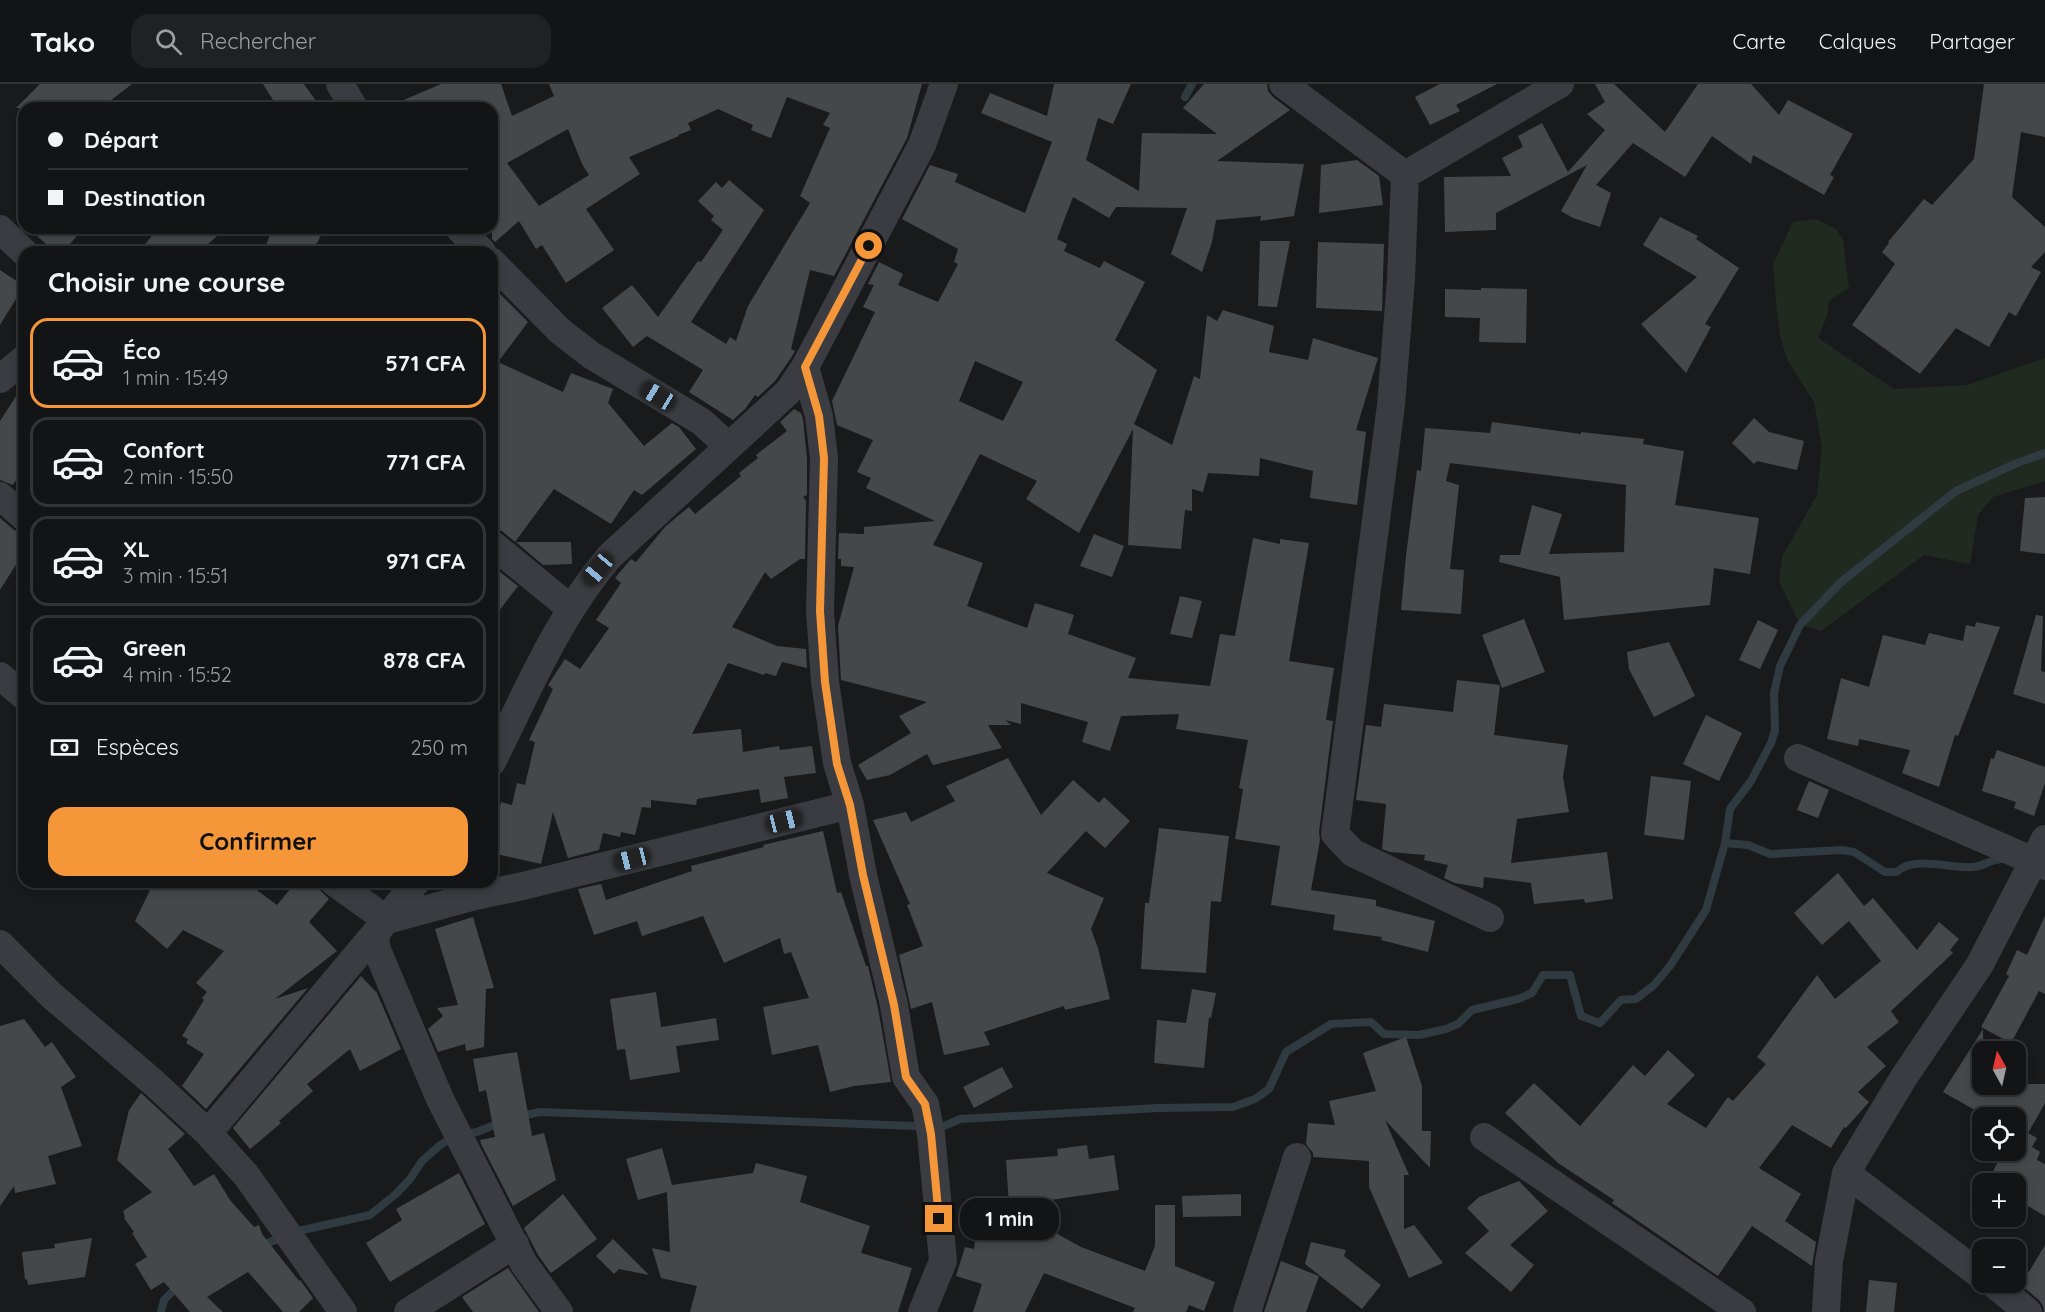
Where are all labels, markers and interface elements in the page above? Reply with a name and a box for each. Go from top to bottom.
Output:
search box [131,14,551,68]
text: Tako [30,24,95,59]
icon: search [152,25,185,58]
text: Rechercher [200,27,316,55]
text: Carte [1732,28,1786,54]
text: Calques [1819,28,1896,54]
text: Partager [1929,28,2015,54]
text: Départ [84,126,159,154]
text: Destination [84,184,206,212]
route start [855,232,882,259]
text: Choisir une course [48,265,285,299]
icon: car [51,336,105,390]
text: Éco [123,337,161,365]
text: 571 CFA [385,349,465,377]
text: 1 min · 15:49 [123,365,228,390]
car [638,379,678,413]
icon: car [51,435,105,489]
text: Confort [123,436,205,464]
text: 771 CFA [386,448,465,476]
text: 2 min · 15:50 [123,464,233,489]
icon: car [51,534,105,588]
text: XL [123,535,150,563]
text: 971 CFA [386,547,465,575]
car [580,549,616,589]
text: 3 min · 15:51 [123,563,228,588]
icon: car [51,633,105,687]
text: Green [123,634,186,662]
text: 878 CFA [383,646,465,674]
text: 4 min · 15:52 [123,662,232,687]
icon: cash [48,731,81,764]
text: Espèces [96,733,179,761]
text: 250 m [410,735,468,760]
button: Confirmer [48,807,468,876]
car [764,808,804,834]
car [612,846,652,872]
north arrow [1972,1041,2026,1095]
map controls [1972,1041,2026,1293]
button: locate [1972,1107,2026,1161]
button: + [1972,1173,2026,1227]
callout: 1 min [960,1198,1059,1240]
route end [925,1205,952,1232]
text: 1 min [985,1206,1034,1231]
button: − [1972,1239,2026,1293]

